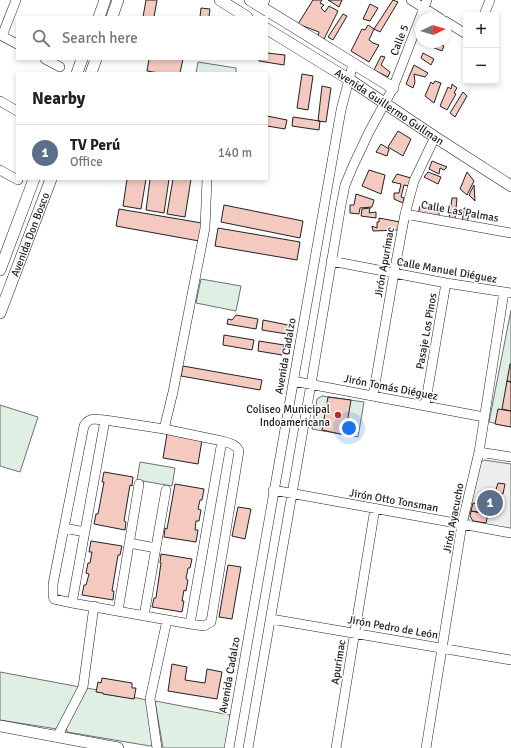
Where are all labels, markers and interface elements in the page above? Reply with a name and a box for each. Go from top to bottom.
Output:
north arrow [415,12,451,48]
map controls [463,12,499,84]
button: + [463,12,499,48]
search box [16,16,268,60]
street label: Calle 5 [388,23,411,58]
icon: search [30,27,52,49]
text: Search here [62,29,138,47]
button: − [463,48,499,84]
street label: Avenida Guillermo Gullman [332,66,446,148]
text: Nearby [32,88,85,109]
text: TV Perú [70,136,120,154]
text: 1 [41,145,49,161]
text: 140 m [218,145,252,161]
text: Office [70,154,103,170]
street label: Avenida Don Bosco [8,190,52,279]
street label: Calle Las Palmas [420,198,500,225]
street label: Jirón Apurímac [372,226,397,298]
street label: Calle Manuel Diéguez [396,255,498,286]
street label: Pasaje Los Pinos [413,292,440,370]
street label: Avenida Cadalzo [272,317,299,395]
street label: Jirón Tomás Diéguez [343,372,439,403]
place label: Coliseo Municipal Indoamericana [246,403,330,429]
marker: Coliseo Municipal Indoamericana [333,410,343,420]
your location [339,418,359,438]
street label: Jirón Ayacucho [440,482,467,554]
street label: Jirón Otto Tonsman [348,486,439,515]
pin: 1 [477,488,503,518]
street label: Jirón Pedro de León [347,613,439,642]
street label: Avenida Cadalzo [216,636,243,714]
street label: Apurímac [329,639,348,685]

